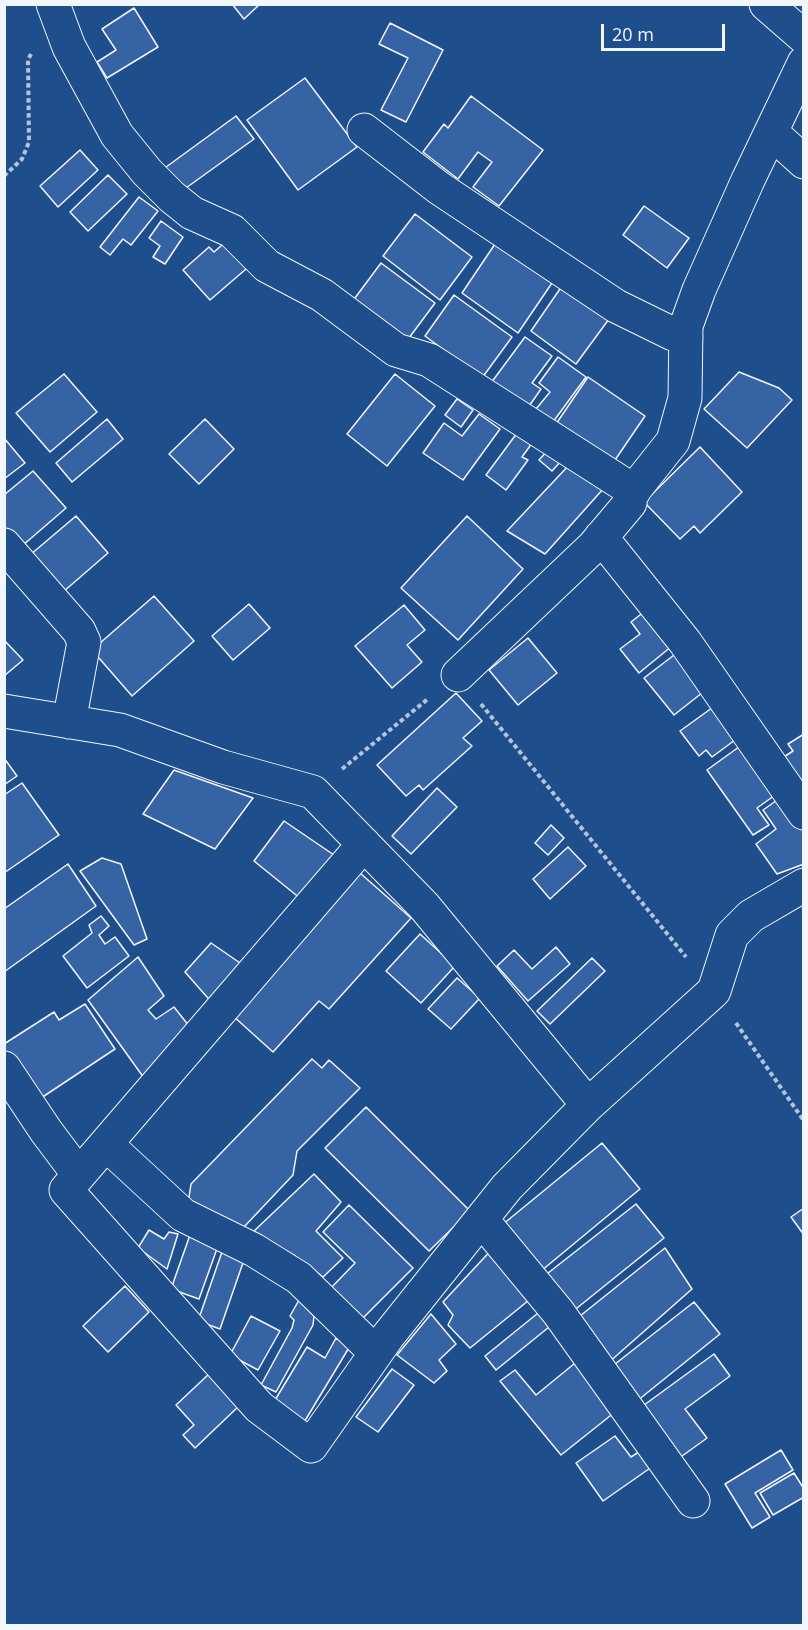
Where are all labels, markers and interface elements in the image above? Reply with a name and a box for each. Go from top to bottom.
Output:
scale bar [604,12,728,50]
text: 20 m [612,22,654,46]

